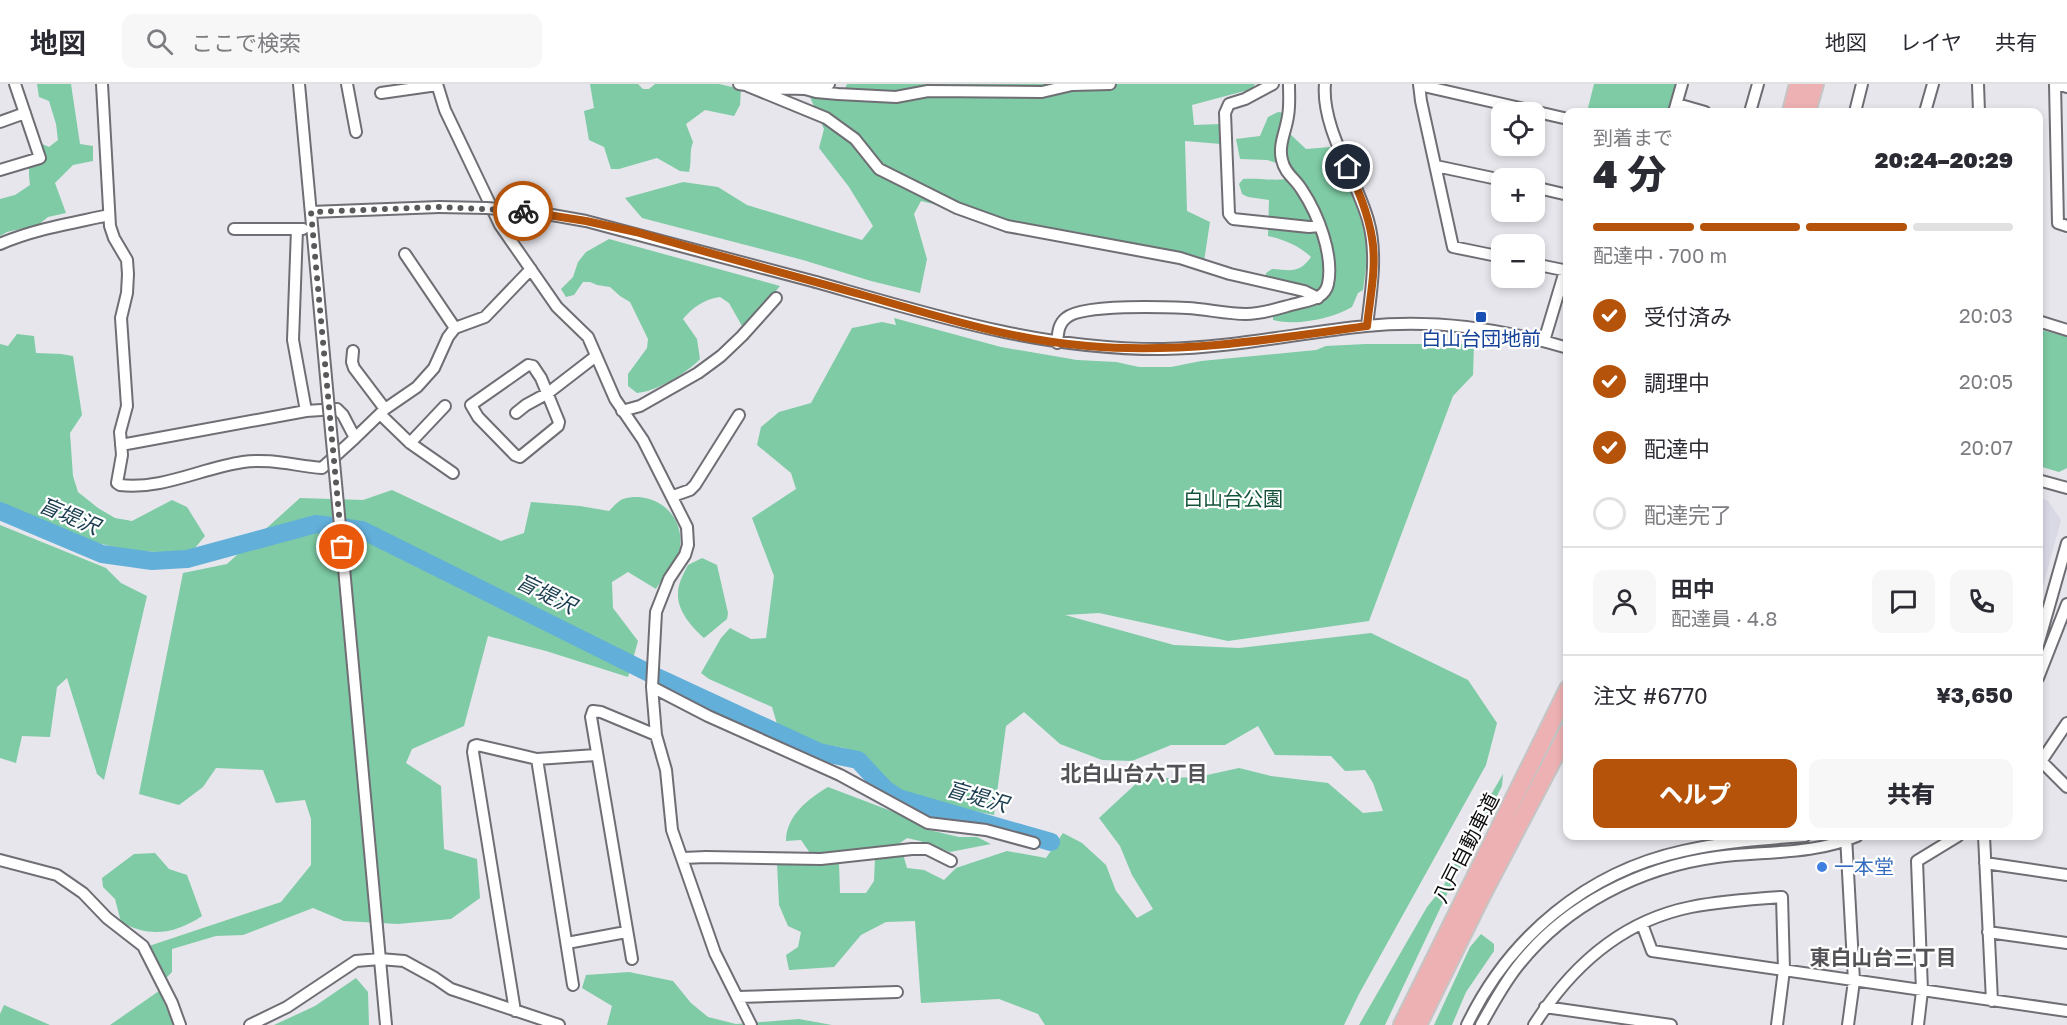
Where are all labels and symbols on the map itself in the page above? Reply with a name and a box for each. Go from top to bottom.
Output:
pin [1322,141,1373,192]
courier [493,181,553,241]
marker: 白山台団地前 [1474,310,1488,324]
place label: 白山台団地前 [1421,326,1541,350]
park label: 白山台公園 [1183,486,1283,510]
water label: 盲堤沢 [35,491,106,541]
pin [316,521,367,572]
water label: 盲堤沢 [512,568,583,620]
district label: 北白山台六丁目 [1061,760,1208,786]
water label: 盲堤沢 [943,775,1014,818]
street label: 八戸自動車道 [1427,789,1503,906]
place label: 一本堂 [1834,854,1894,878]
marker: 一本堂 [1815,860,1829,874]
district label: 東白山台三丁目 [1810,944,1957,970]

